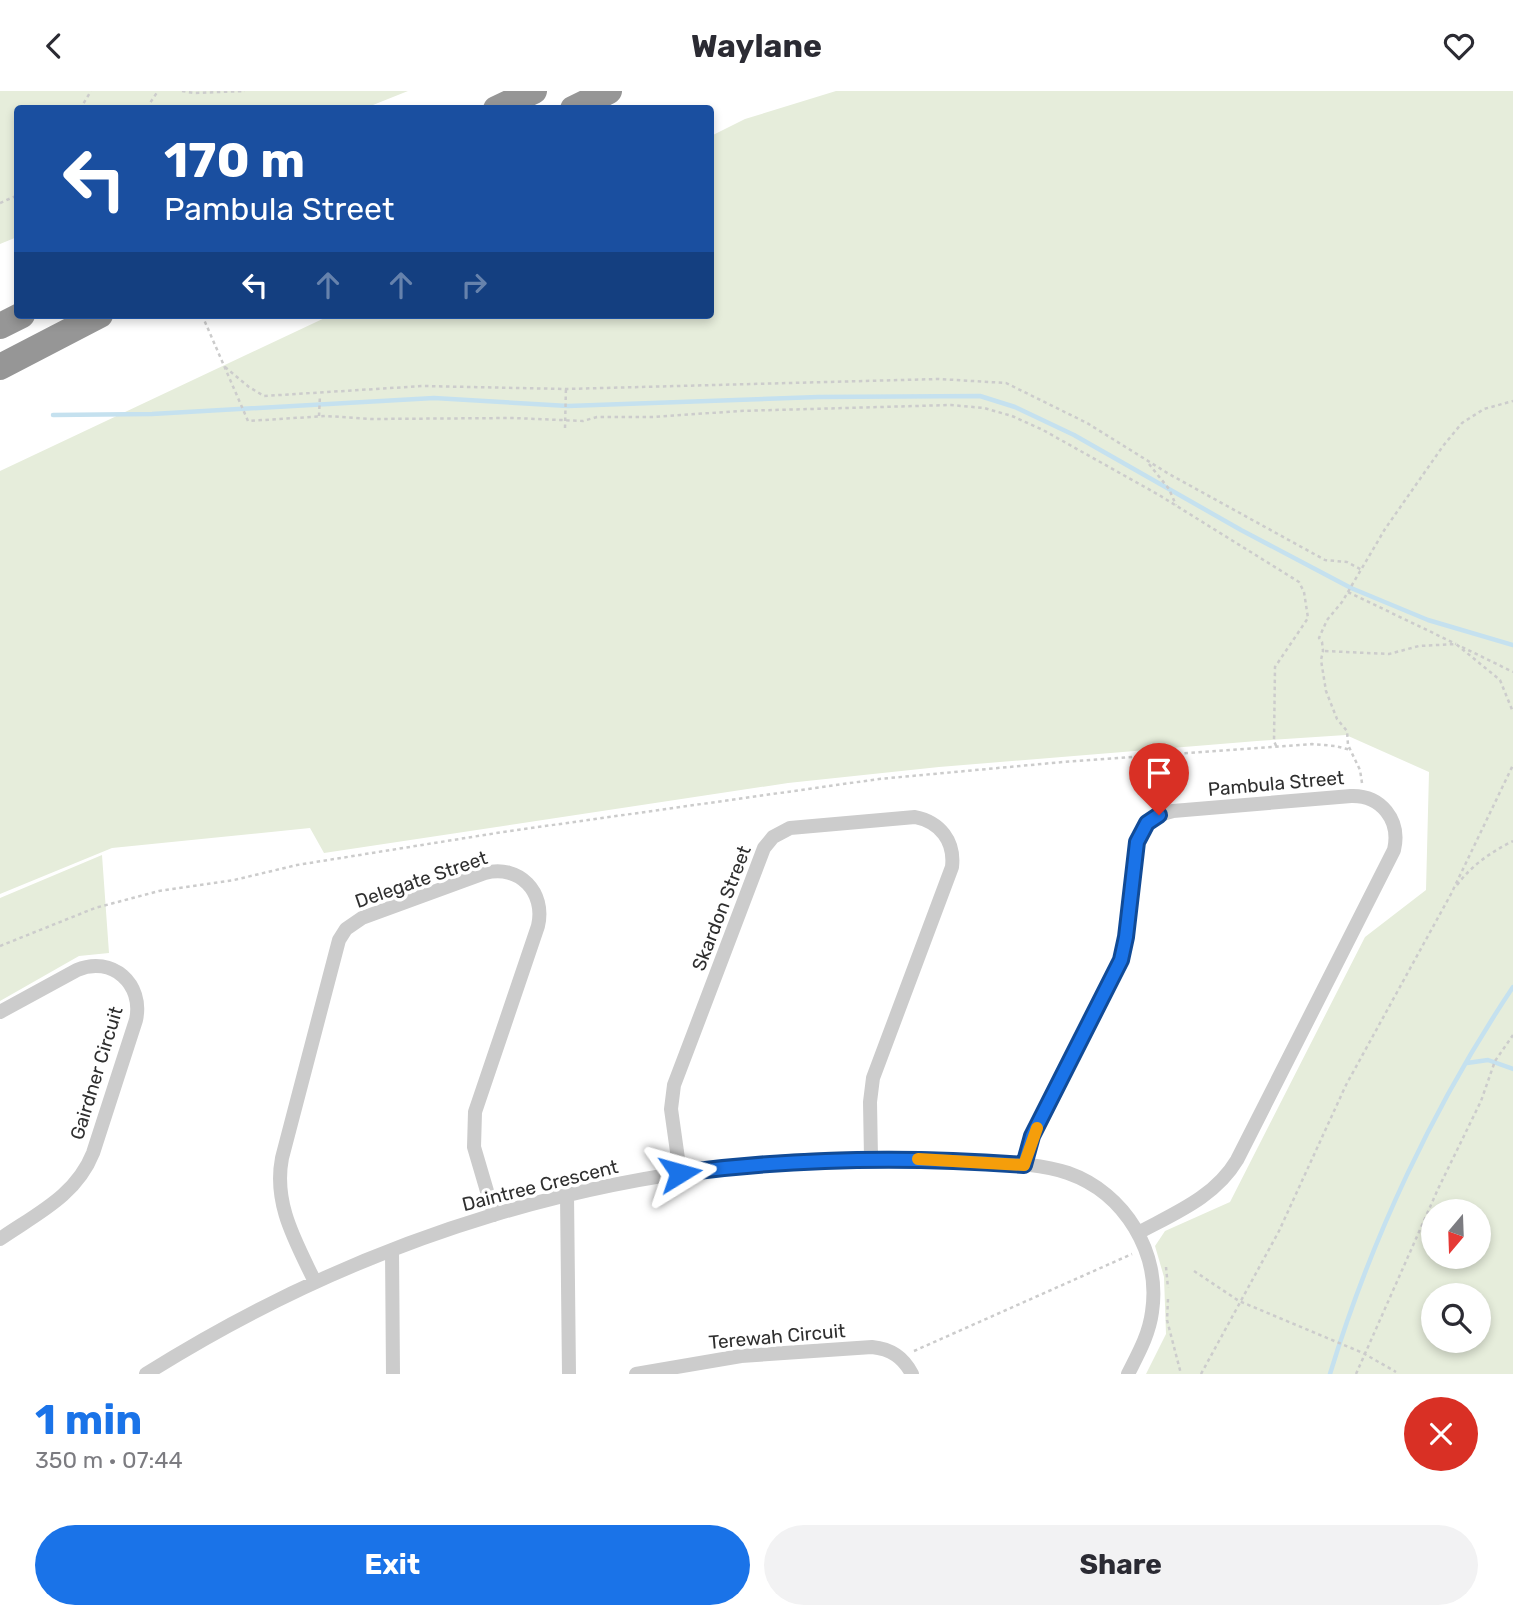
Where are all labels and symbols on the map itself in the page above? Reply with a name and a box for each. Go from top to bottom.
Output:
pin [1129,743,1189,815]
street label: Pambula Street [1207,766,1346,801]
street label: Skardon Street [687,842,756,974]
street label: Delegate Street [352,846,491,913]
street label: Gairdner Circuit [65,1003,128,1143]
position arrow [643,1136,717,1210]
street label: Daintree Crescent [460,1155,621,1216]
north arrow [1421,1199,1491,1269]
street label: Terewah Circuit [708,1319,847,1354]

